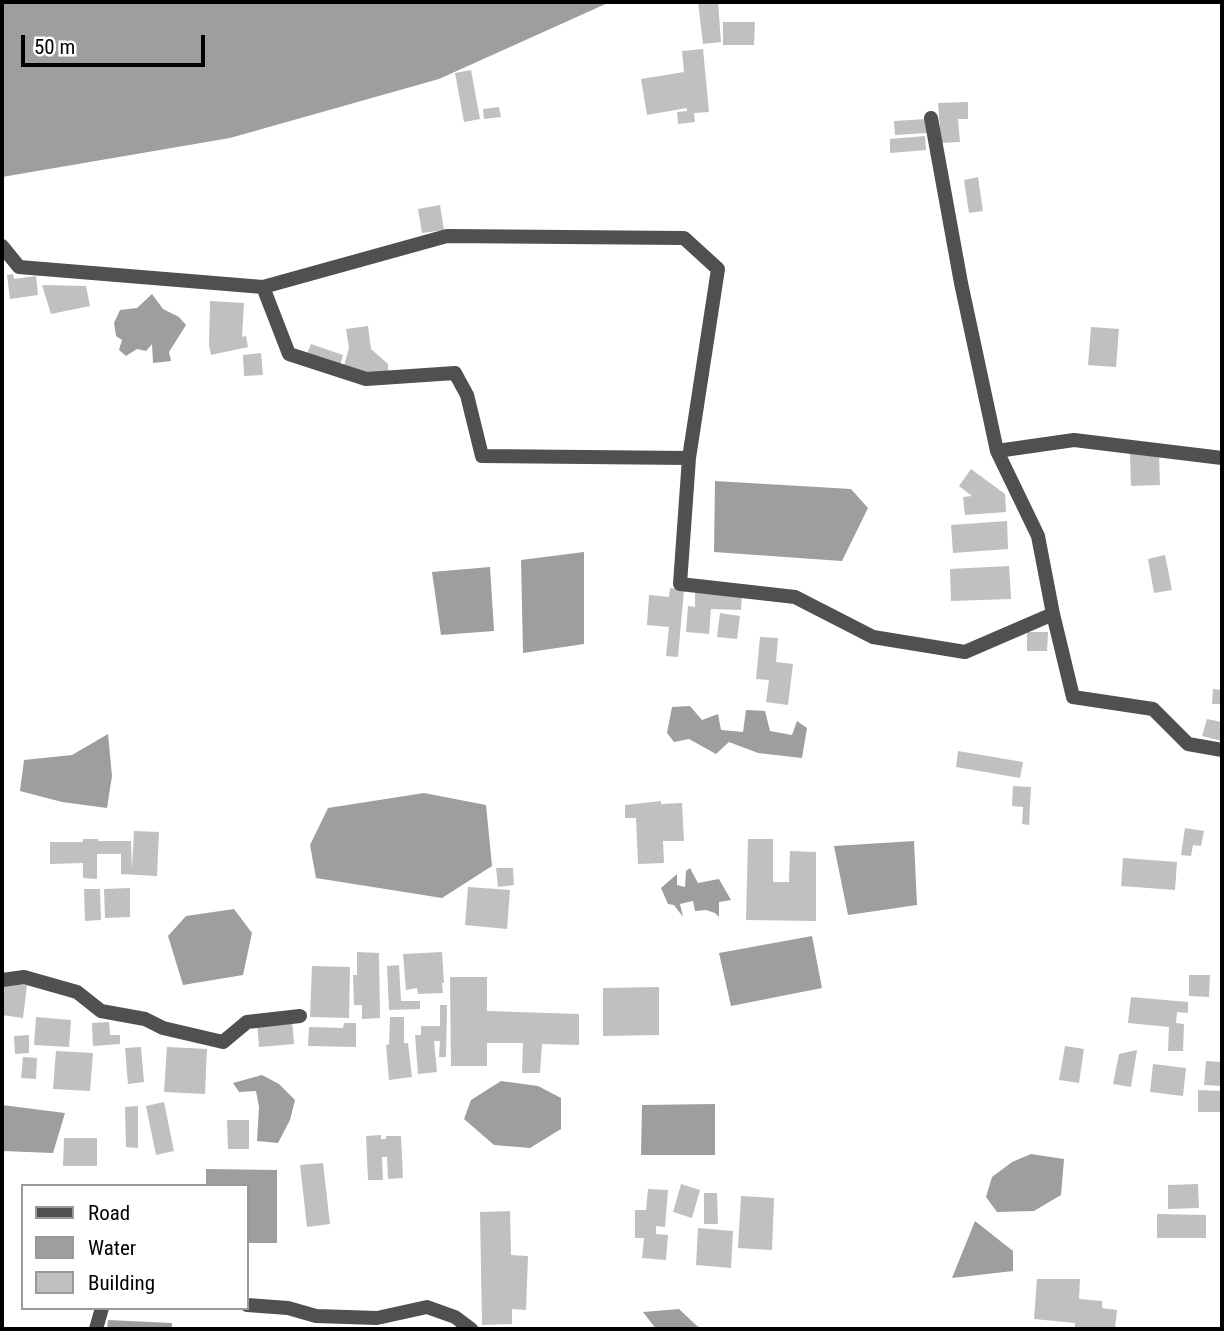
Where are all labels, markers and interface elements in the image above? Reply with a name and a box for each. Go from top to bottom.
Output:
scale bar [24,21,208,65]
text: 50 m [34,35,75,59]
legend [21,1184,248,1310]
text: Road [88,1201,130,1225]
text: Water [88,1236,136,1260]
text: Building [88,1271,155,1295]

